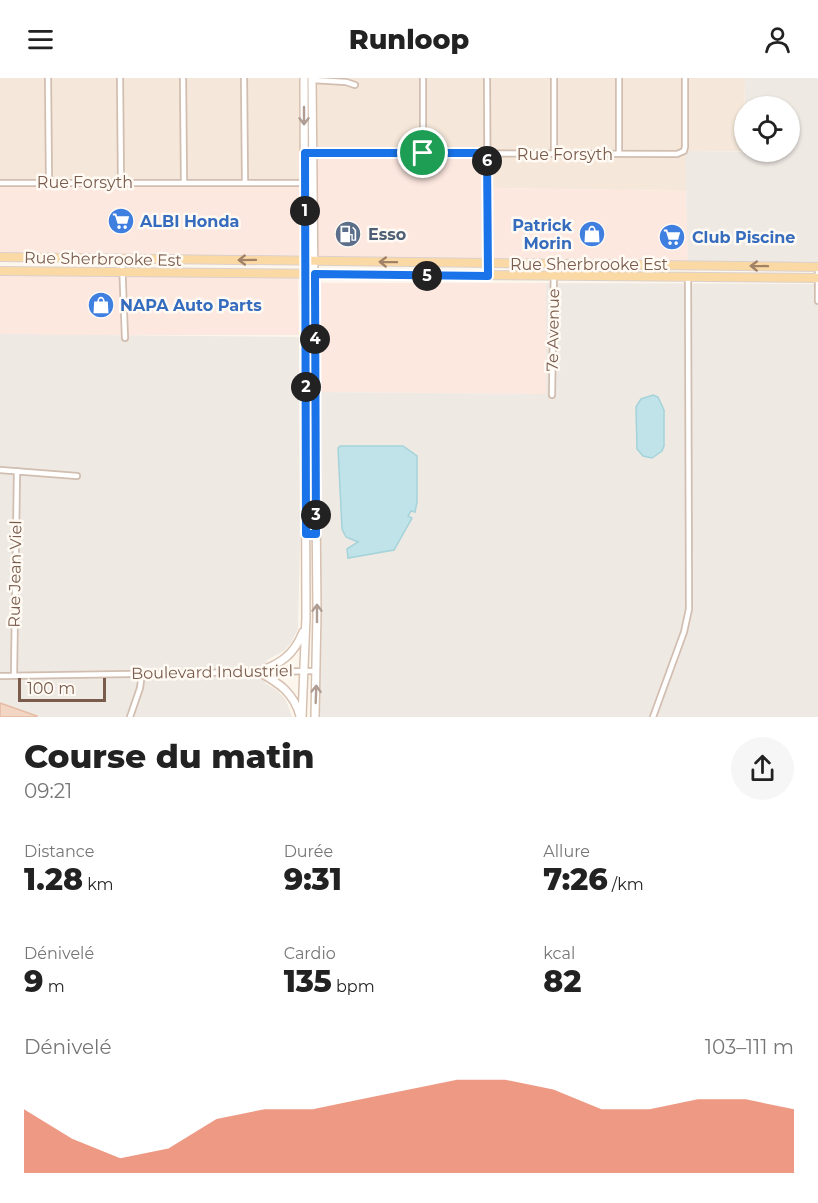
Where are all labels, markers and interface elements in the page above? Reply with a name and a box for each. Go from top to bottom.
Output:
icon: menu [24,23,57,56]
text: Runloop [349,23,469,56]
icon: person [761,23,794,56]
map controls [734,96,800,162]
button: locate [734,96,800,162]
one-way arrow [299,105,310,125]
pin [397,127,448,178]
icon: arrive [406,136,439,169]
street label: Rue Forsyth [517,145,613,164]
pin: 6 [472,146,502,176]
text: 6 [482,151,492,170]
street label: Rue Forsyth [37,173,133,192]
pin: 1 [290,196,320,226]
text: 1 [302,201,308,220]
supermarket icon: ALBI Honda [106,206,136,236]
place label: ALBI Honda [139,212,239,231]
place label: Patrick Morin [512,216,573,253]
fuel station icon: Esso [333,219,363,249]
shop icon: Patrick Morin [577,219,607,249]
supermarket icon: Club Piscine [657,222,687,252]
place label: Esso [368,225,406,244]
place label: Club Piscine [692,228,795,247]
street label: Rue Sherbrooke Est [24,248,183,270]
one-way arrow [237,255,257,266]
street label: Rue Sherbrooke Est [510,255,668,274]
one-way arrow [378,256,398,268]
one-way arrow [750,260,770,272]
pin: 5 [412,261,442,291]
text: 5 [422,266,432,285]
street label: 7e Avenue [543,288,563,372]
shop icon: NAPA Auto Parts [86,290,116,320]
place label: NAPA Auto Parts [120,296,262,315]
pin: 4 [300,324,330,354]
text: 4 [309,329,321,348]
pin: 2 [291,372,321,402]
text: 2 [301,377,311,396]
pin: 3 [301,500,331,530]
text: 3 [311,505,321,524]
street label: Rue Jean Viel [5,520,25,628]
one-way arrow [311,603,323,623]
street label: Boulevard Industriel [131,661,293,683]
scale bar [18,675,106,702]
text: 100 m [27,679,75,698]
one-way arrow [310,685,322,705]
text: Course du matin [24,736,315,776]
button: share [731,737,794,800]
text: 09:21 [24,779,72,803]
text: Distance [24,842,94,861]
text: Durée [284,842,333,861]
text: Allure [543,842,590,861]
text: 1.28 [24,861,83,898]
text: 9:31 [284,861,342,898]
text: 7:26 [543,861,608,898]
text: km [83,875,114,894]
text: /km [608,875,644,894]
text: Dénivelé [24,944,94,963]
text: Cardio [284,944,336,963]
text: kcal [543,944,575,963]
text: 9 [24,963,43,1000]
text: 135 [284,963,332,1000]
text: 82 [543,963,581,1000]
text: m [43,977,65,996]
text: bpm [332,977,375,996]
text: Dénivelé [24,1035,112,1059]
text: 103–111 m [705,1035,794,1059]

